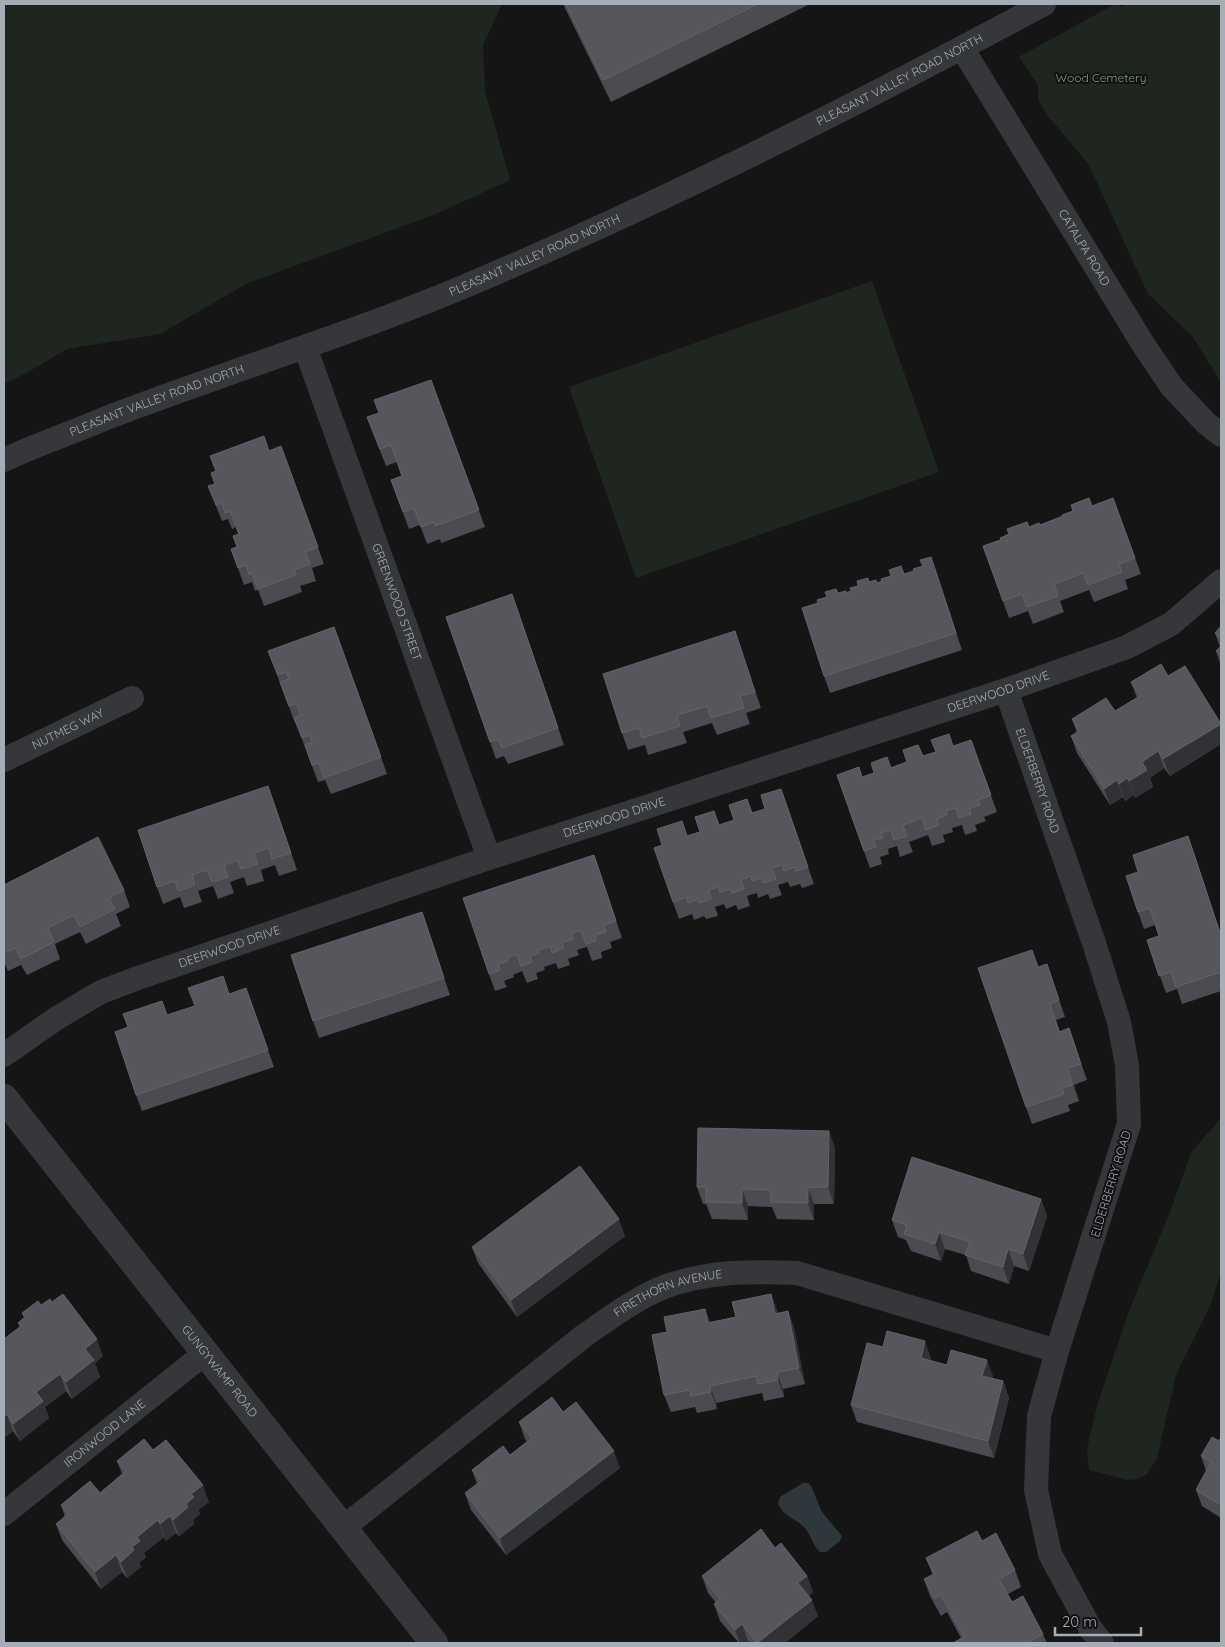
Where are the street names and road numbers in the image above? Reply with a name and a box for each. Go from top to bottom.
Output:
street label: PLEASANT VALLEY ROAD NORTH [814,30,985,129]
street label: CATALPA ROAD [1055,206,1114,289]
street label: PLEASANT VALLEY ROAD NORTH [447,211,622,299]
street label: PLEASANT VALLEY ROAD NORTH [67,361,246,439]
street label: GREENWOOD STREET [369,541,425,663]
street label: DEERWOOD DRIVE [945,667,1051,716]
street label: NUTMEG WAY [29,705,106,752]
street label: ELDERBERRY ROAD [1013,726,1063,836]
street label: DEERWOOD DRIVE [561,793,667,840]
street label: DEERWOOD DRIVE [176,922,282,971]
street label: ELDERBERRY ROAD [1087,1128,1134,1239]
street label: FIRETHORN AVENUE [611,1266,723,1320]
street label: GUNGYWAMP ROAD [179,1322,261,1420]
street label: IRONWOOD LANE [60,1396,148,1470]

